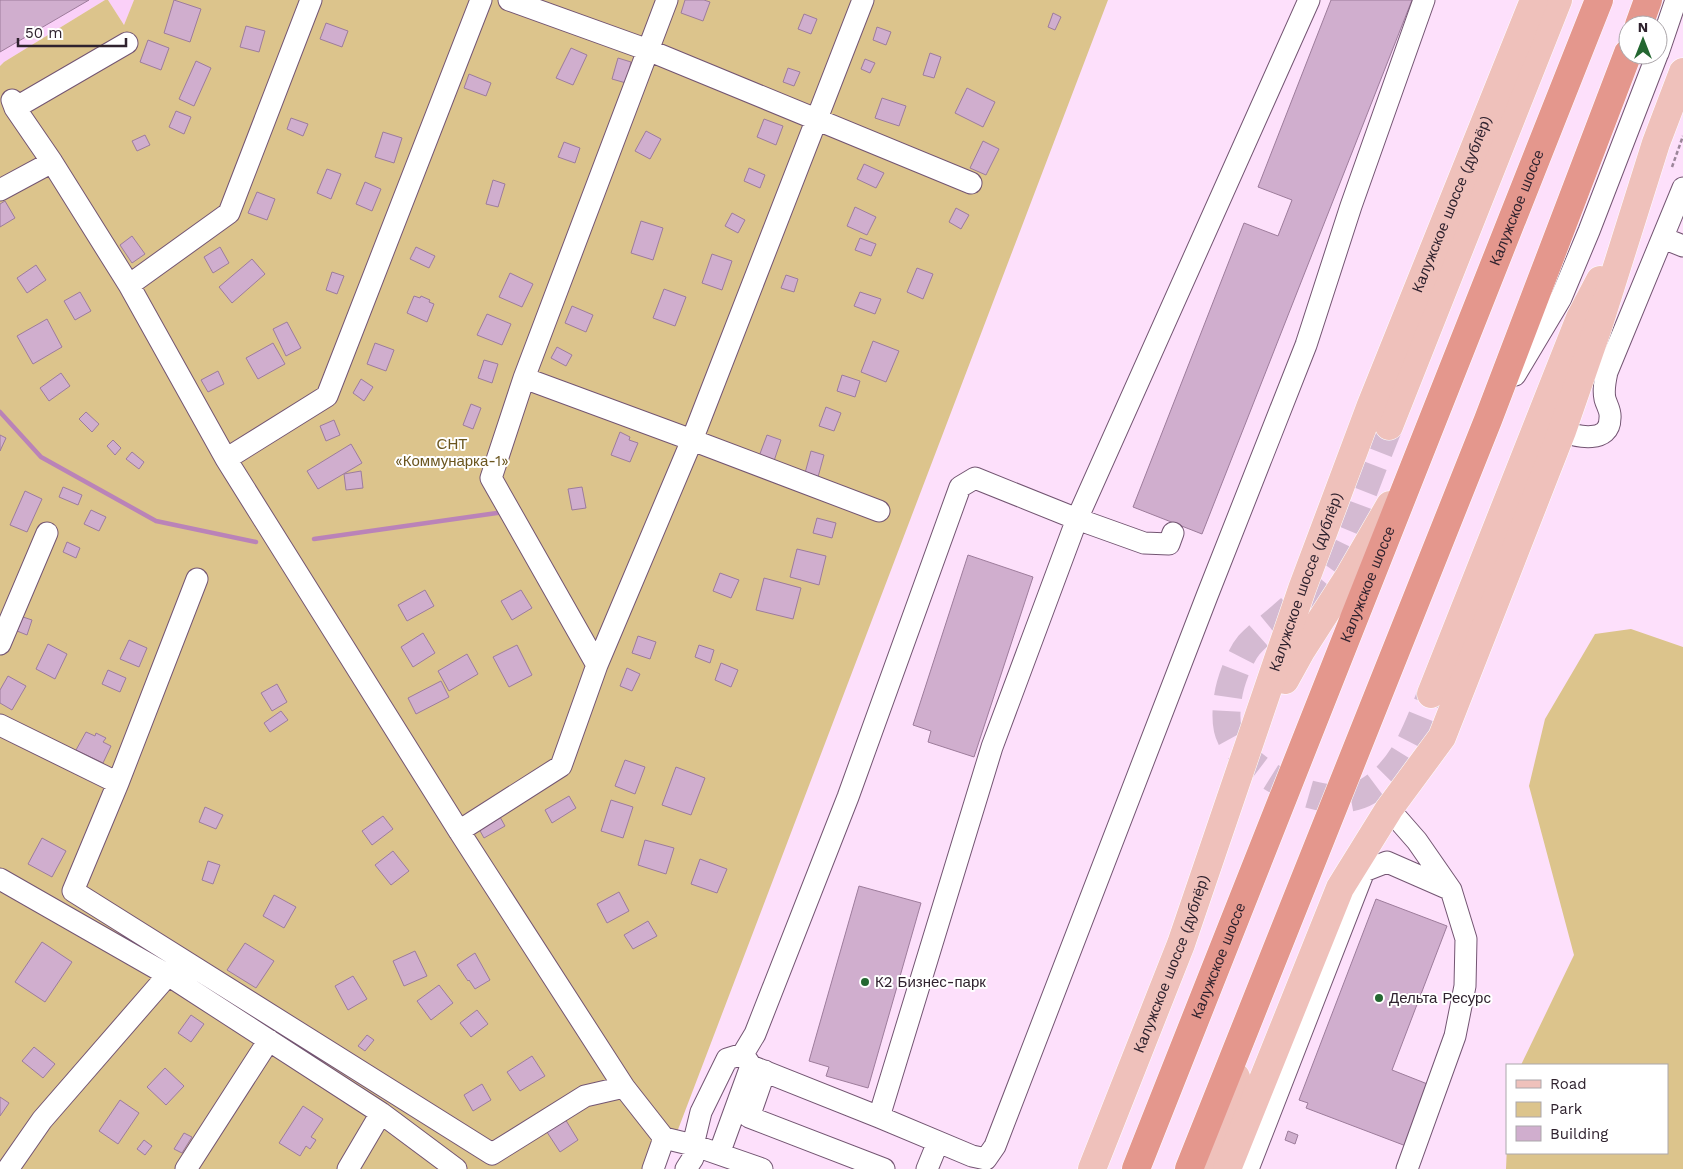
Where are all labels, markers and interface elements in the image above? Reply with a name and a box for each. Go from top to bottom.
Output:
scale bar [18,15,125,47]
north arrow [1618,15,1668,65]
text: N [1638,19,1648,35]
text: 50 m [25,24,62,42]
street label: Калужское шоссе (дублёр) [1408,113,1495,295]
street label: Калужское шоссе [1486,147,1548,268]
park label: СНТ «Коммунарка-1» [395,435,509,470]
street label: Калужское шоссе (дублёр) [1266,490,1346,674]
street label: Калужское шоссе [1337,524,1399,645]
street label: Калужское шоссе (дублёр) [1130,873,1213,1056]
street label: Калужское шоссе [1187,900,1250,1021]
place label: К2 Бизнес-парк [875,973,986,991]
marker: К2 Бизнес-парк [859,976,871,988]
place label: Дельта Ресурс [1389,989,1491,1007]
marker: Дельта Ресурс [1373,992,1385,1004]
legend [1506,1064,1668,1154]
text: Road [1550,1075,1587,1093]
text: Park [1550,1100,1583,1118]
text: Building [1550,1125,1608,1143]

